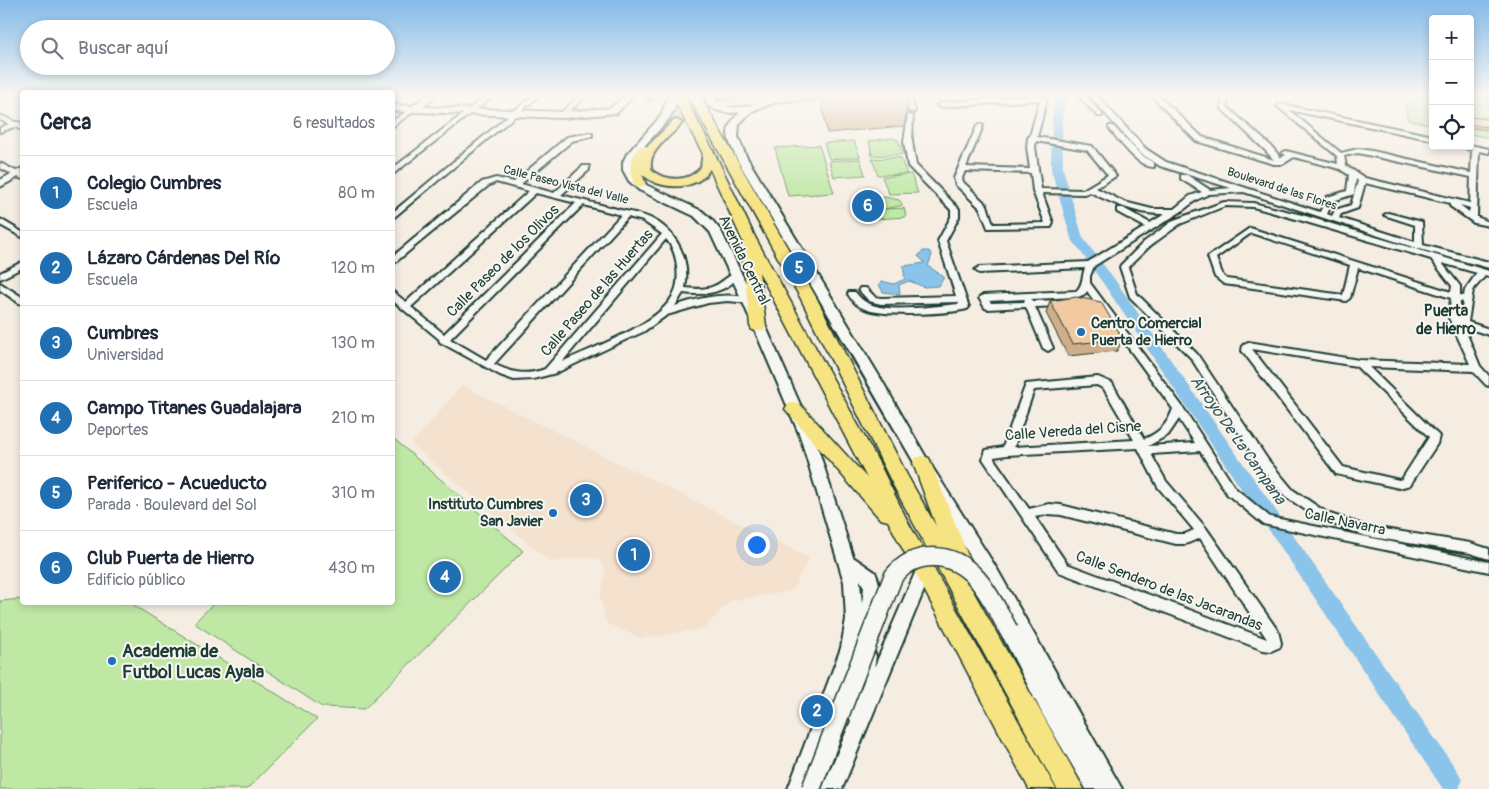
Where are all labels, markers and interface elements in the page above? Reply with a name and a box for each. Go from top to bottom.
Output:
map controls [1429,15,1474,150]
button: + [1429,15,1474,60]
search box [20,20,395,75]
icon: search [38,34,66,62]
text: Buscar aquí [78,36,169,60]
button: − [1429,60,1474,105]
button: locate [1429,105,1474,150]
text: Cerca [40,109,91,136]
text: 6 resultados [293,113,375,133]
street label: Calle Paseo Vista del Valle [502,162,630,208]
street label: Boulevard de las Flores [1225,164,1339,214]
text: Colegio Cumbres [87,171,221,195]
text: 1 [53,183,59,203]
text: 80 m [338,183,375,203]
pin: 6 [852,187,884,225]
text: Escuela [87,195,138,215]
street label: Calle Paseo de los Olivos [443,200,564,321]
street label: Avenida Central [714,212,774,308]
street label: Calle Paseo de las Huertas [537,225,658,360]
text: Lázaro Cárdenas Del Río [87,246,280,270]
pin: 5 [783,249,815,287]
text: 2 [52,258,60,278]
text: 120 m [331,258,375,278]
text: Escuela [87,270,138,290]
district label: Puerta de Hierro [1416,301,1476,339]
place label: Centro Comercial Puerta de Hierro [1091,314,1202,350]
text: Cumbres [87,321,158,345]
marker: Centro Comercial Puerta de Hierro [1075,326,1087,338]
text: 3 [52,333,60,353]
text: 130 m [331,333,375,353]
text: Universidad [87,345,164,365]
water label: Arroyo De La Campana [1186,372,1291,510]
text: Campo Titanes Guadalajara [87,396,302,420]
text: 4 [51,408,61,428]
text: 210 m [331,408,375,428]
street label: Calle Vereda del Cisne [1004,417,1142,445]
text: Deportes [87,420,148,440]
text: Periferico - Acueducto [87,471,267,495]
pin: 3 [570,481,602,519]
text: 5 [52,483,60,503]
text: 310 m [331,483,375,503]
text: Parada · Boulevard del Sol [87,495,257,515]
place label: Instituto Cumbres San Javier [428,495,544,531]
street label: Calle Navarra [1303,504,1387,540]
marker: Instituto Cumbres San Javier [547,507,559,519]
your location [744,532,770,558]
pin: 1 [618,536,650,574]
text: Club Puerta de Hierro [87,546,254,570]
street label: Calle Sendero de las Jacarandas [1073,547,1265,636]
text: 6 [51,558,61,578]
text: 430 m [328,558,375,578]
pin: 4 [429,558,461,596]
text: Edificio público [87,570,185,590]
place label: Academia de Futbol Lucas Ayala [122,640,265,684]
marker: Academia de Futbol Lucas Ayala [106,655,118,667]
pin: 2 [801,692,833,730]

